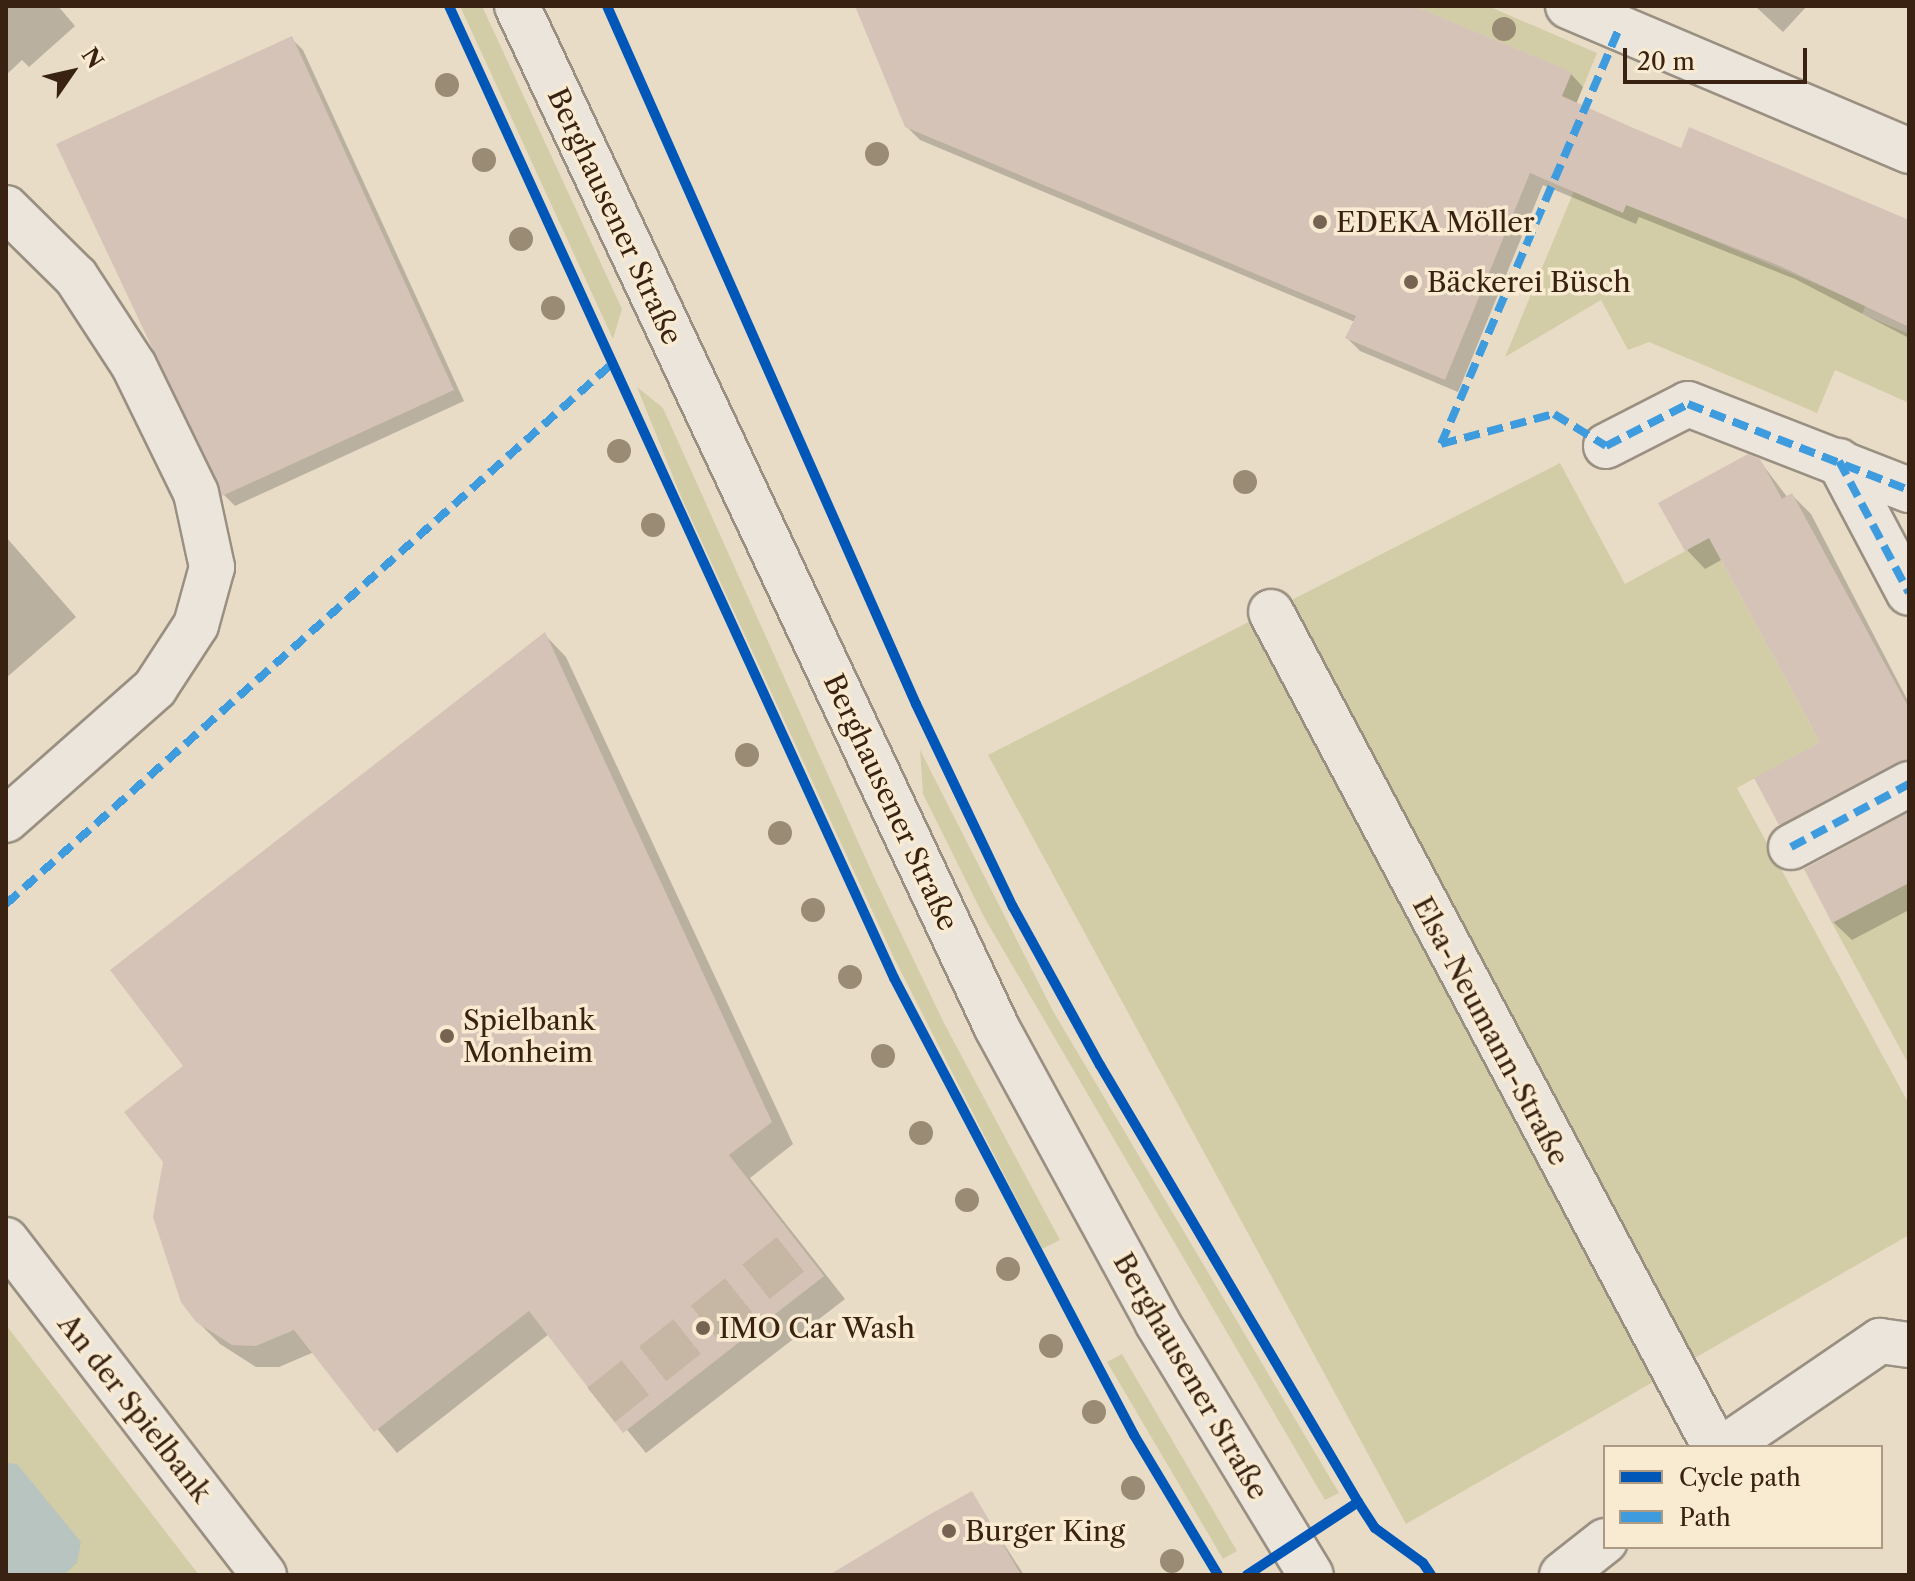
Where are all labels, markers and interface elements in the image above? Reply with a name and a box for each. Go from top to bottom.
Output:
north arrow [32,32,112,112]
scale bar [1627,32,1811,82]
text: N [76,43,109,74]
text: 20 m [1637,47,1695,76]
street label: Berghausener Straße [541,82,689,350]
place label: EDEKA Möller [1336,205,1536,239]
marker: EDEKA Möller [1311,213,1329,231]
place label: Bäckerei Büsch [1427,265,1631,299]
marker: Bäckerei Büsch [1402,273,1420,291]
street label: Berghausener Straße [817,668,965,936]
street label: Elsa-Neumann-Straße [1406,891,1576,1171]
place label: Spielbank Monheim [463,1003,595,1069]
marker: Spielbank Monheim [438,1027,456,1045]
street label: Berghausener Straße [1107,1246,1275,1506]
street label: An der Spielbank [51,1307,219,1509]
place label: IMO Car Wash [719,1311,917,1345]
marker: IMO Car Wash [694,1319,712,1337]
legend [1603,1445,1883,1549]
text: Cycle path [1679,1463,1801,1492]
text: Path [1679,1503,1731,1532]
place label: Burger King [965,1514,1126,1548]
marker: Burger King [940,1522,958,1540]

